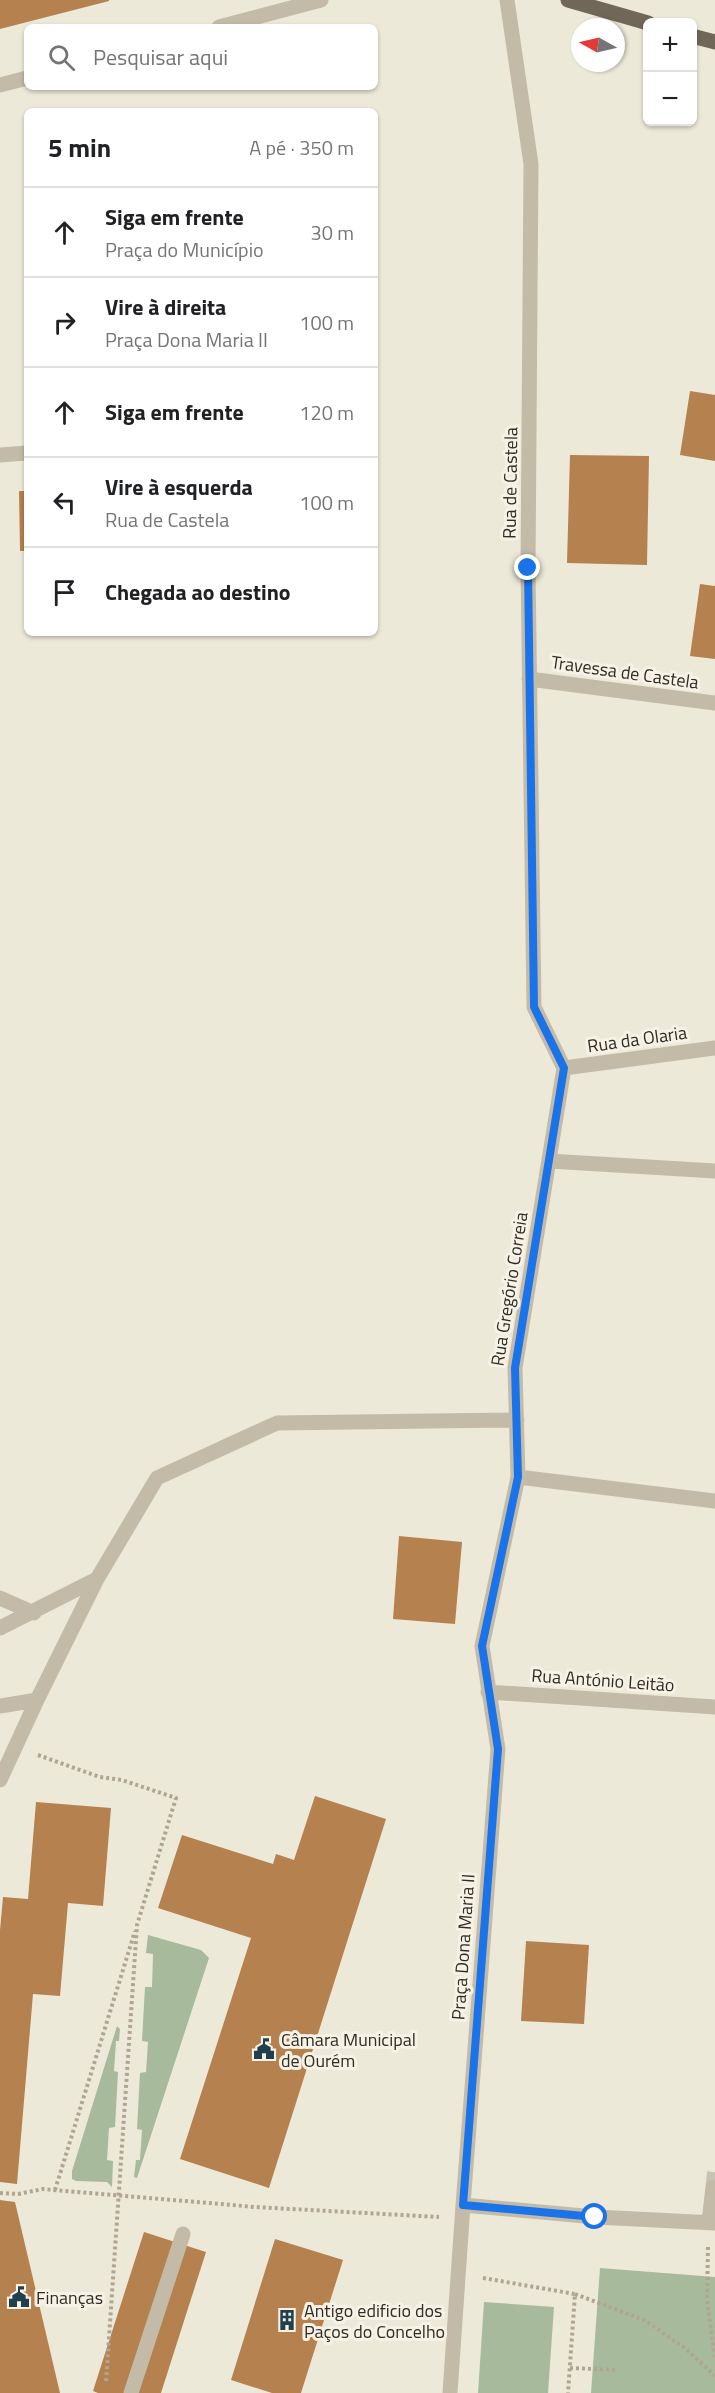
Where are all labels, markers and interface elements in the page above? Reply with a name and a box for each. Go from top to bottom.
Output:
north arrow [571,18,625,72]
map controls [643,18,697,126]
button: + [643,18,697,72]
search box [24,24,378,90]
text: Pesquisar aqui [93,40,228,74]
icon: search [45,41,78,74]
button: − [643,72,697,126]
text: 5 min [48,128,111,167]
text: A pé · 350 m [249,132,354,163]
text: Siga em frente [105,200,244,234]
icon: ahead [48,216,81,249]
text: 30 m [310,217,354,248]
text: Praça do Município [105,234,264,265]
text: Vire à direita [105,290,226,324]
icon: right [48,306,81,339]
text: 100 m [299,307,354,338]
text: Praça Dona Maria II [105,324,268,355]
text: Siga em frente [105,395,244,429]
icon: ahead [48,396,81,429]
text: 120 m [299,397,354,428]
street label: Rua de Castela [496,427,524,539]
text: Vire à esquerda [105,470,253,504]
icon: left [48,486,81,519]
text: 100 m [299,487,354,518]
text: Rua de Castela [105,504,229,535]
route end [514,554,540,580]
text: Chegada ao destino [105,575,291,609]
icon: arrive [48,576,81,609]
street label: Travessa de Castela [549,648,701,696]
street label: Rua da Olaria [585,1019,689,1059]
street label: Rua Gregório Correia [483,1210,535,1368]
street label: Rua António Leitão [531,1662,675,1698]
street label: Praça Dona Maria II [444,1873,482,2021]
place label: Câmara Municipal de Ourém [281,2026,416,2074]
public building icon: Câmara Municipal de Ourém [252,2037,276,2061]
route start [581,2203,607,2229]
place label: Finanças [36,2284,103,2311]
public building icon: Finanças [7,2285,31,2309]
place label: Antigo edificio dos Paços do Concelho [304,2297,445,2345]
building icon: Antigo edificio dos Paços do Concelho [275,2308,299,2332]

